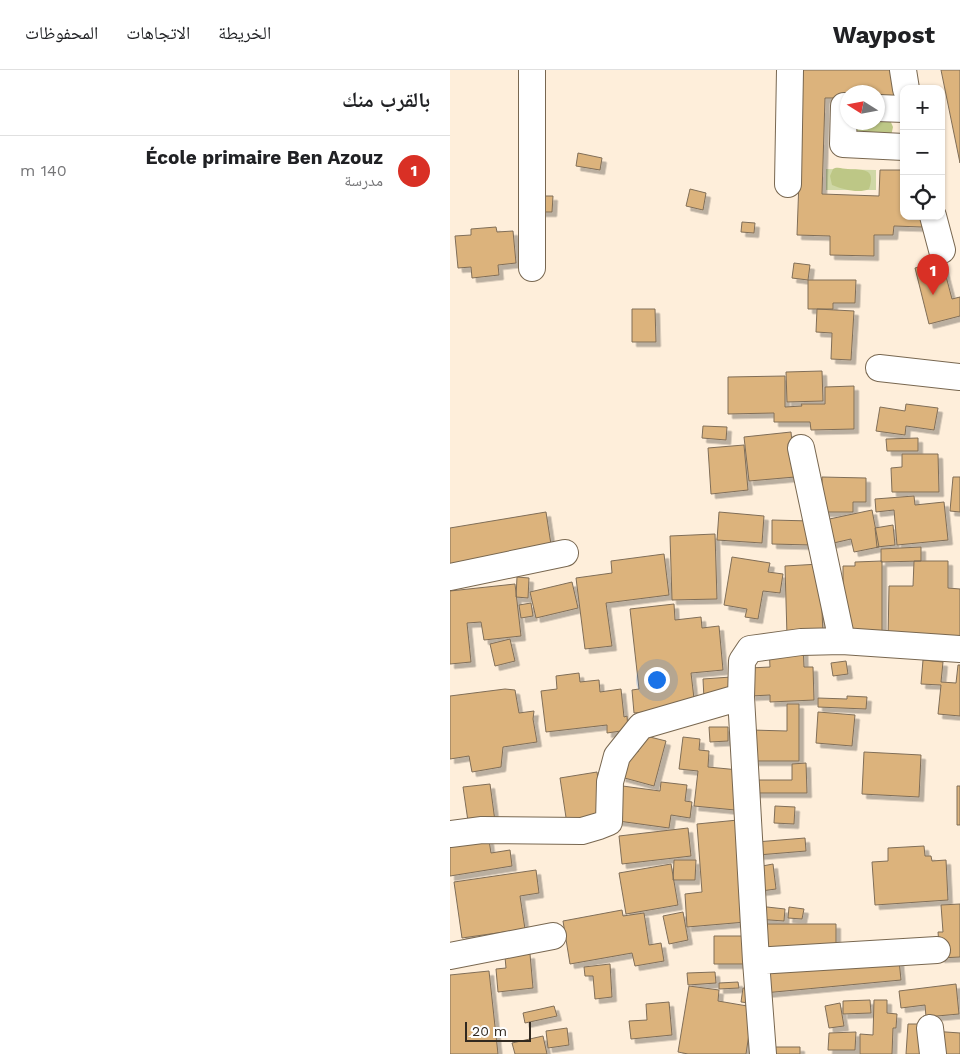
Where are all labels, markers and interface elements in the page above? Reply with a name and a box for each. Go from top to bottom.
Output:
text: Waypost [833,21,935,49]
text: المحفوظات [25,22,98,43]
text: الاتجاهات [126,22,190,43]
text: الخريطة [218,22,271,43]
north arrow [840,85,885,130]
map controls [900,85,945,220]
button: + [900,85,945,130]
text: بالقرب منك [342,87,430,112]
button: − [900,130,945,175]
text: École primaire Ben Azouz [146,146,383,169]
text: 140 m [20,161,67,180]
text: 1 [411,161,417,180]
text: مدرسة [344,171,383,190]
button: locate [900,175,945,220]
pin: 1 [917,254,949,295]
your location [644,667,670,693]
scale bar [465,1019,531,1042]
text: 20 m [472,1023,507,1039]

